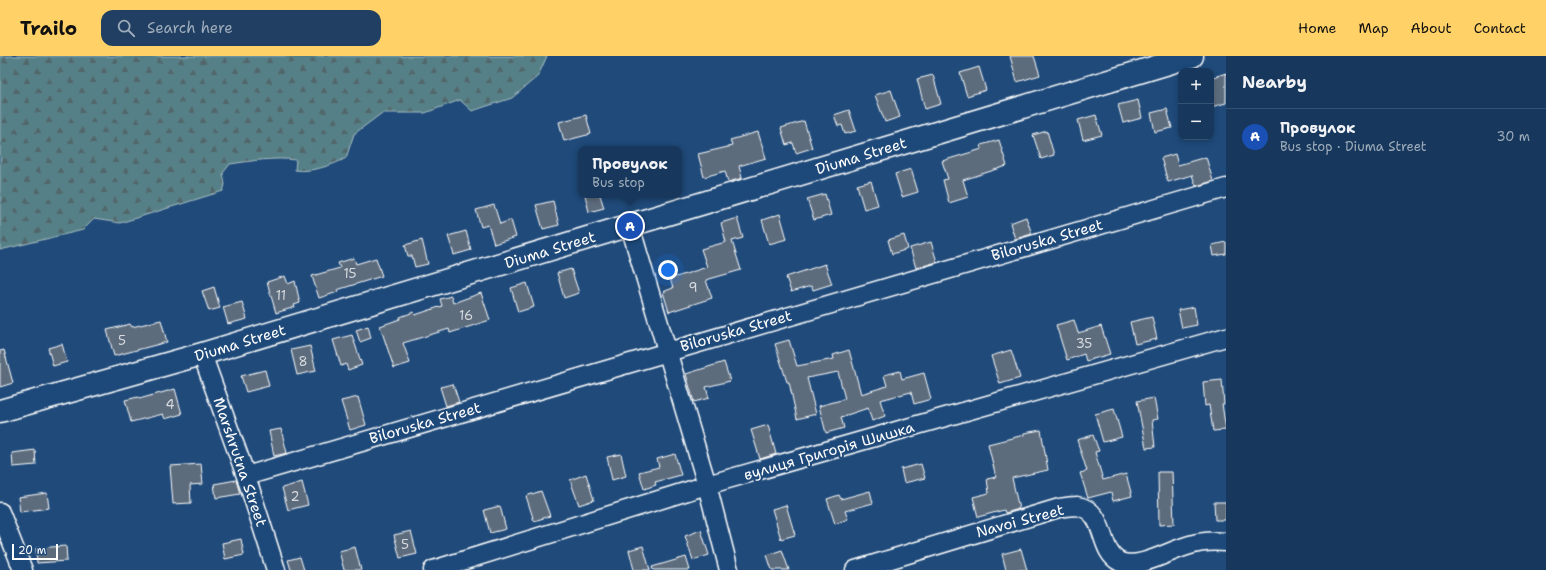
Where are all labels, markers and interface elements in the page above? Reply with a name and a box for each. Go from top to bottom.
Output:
search box [101,10,381,46]
text: Trailo [20,16,77,41]
icon: search [115,17,137,39]
text: Search here [147,18,233,38]
text: Home [1298,19,1337,37]
text: Map [1359,19,1389,37]
text: About [1411,19,1452,37]
text: Contact [1474,19,1526,37]
map controls [1178,68,1214,140]
button: + [1178,68,1214,104]
text: Nearby [1242,71,1307,93]
button: − [1178,104,1214,140]
text: Провулок [1280,118,1355,138]
text: A [1250,128,1260,145]
text: 30 m [1496,128,1530,145]
street label: Diuma Street [813,133,909,179]
text: Bus stop · Diuma Street [1280,138,1427,155]
popup [578,146,682,198]
text: Провулок [592,154,668,174]
text: Bus stop [592,174,645,191]
pin: A [617,211,643,241]
street label: Biloruska Street [989,214,1105,266]
street label: Diuma Street [502,227,598,273]
your location [658,260,678,280]
house number: 15 [343,265,357,282]
house number: 9 [688,279,698,296]
house number: 11 [276,287,286,304]
street label: Biloruska Street [678,305,794,357]
house number: 16 [459,307,473,324]
street label: Diuma Street [192,320,288,366]
house number: 5 [118,332,126,349]
house number: 35 [1076,335,1092,352]
house number: 8 [298,353,308,370]
street label: Marshrutna Street [209,395,271,529]
house number: 4 [165,396,175,413]
street label: Biloruska Street [367,397,483,449]
street label: вулиця Григорія Шишка [741,417,917,485]
house number: 2 [290,488,300,505]
street label: Navoi Street [974,500,1066,542]
house number: 5 [401,536,409,553]
scale bar [12,542,58,561]
text: 20 m [18,543,46,558]

